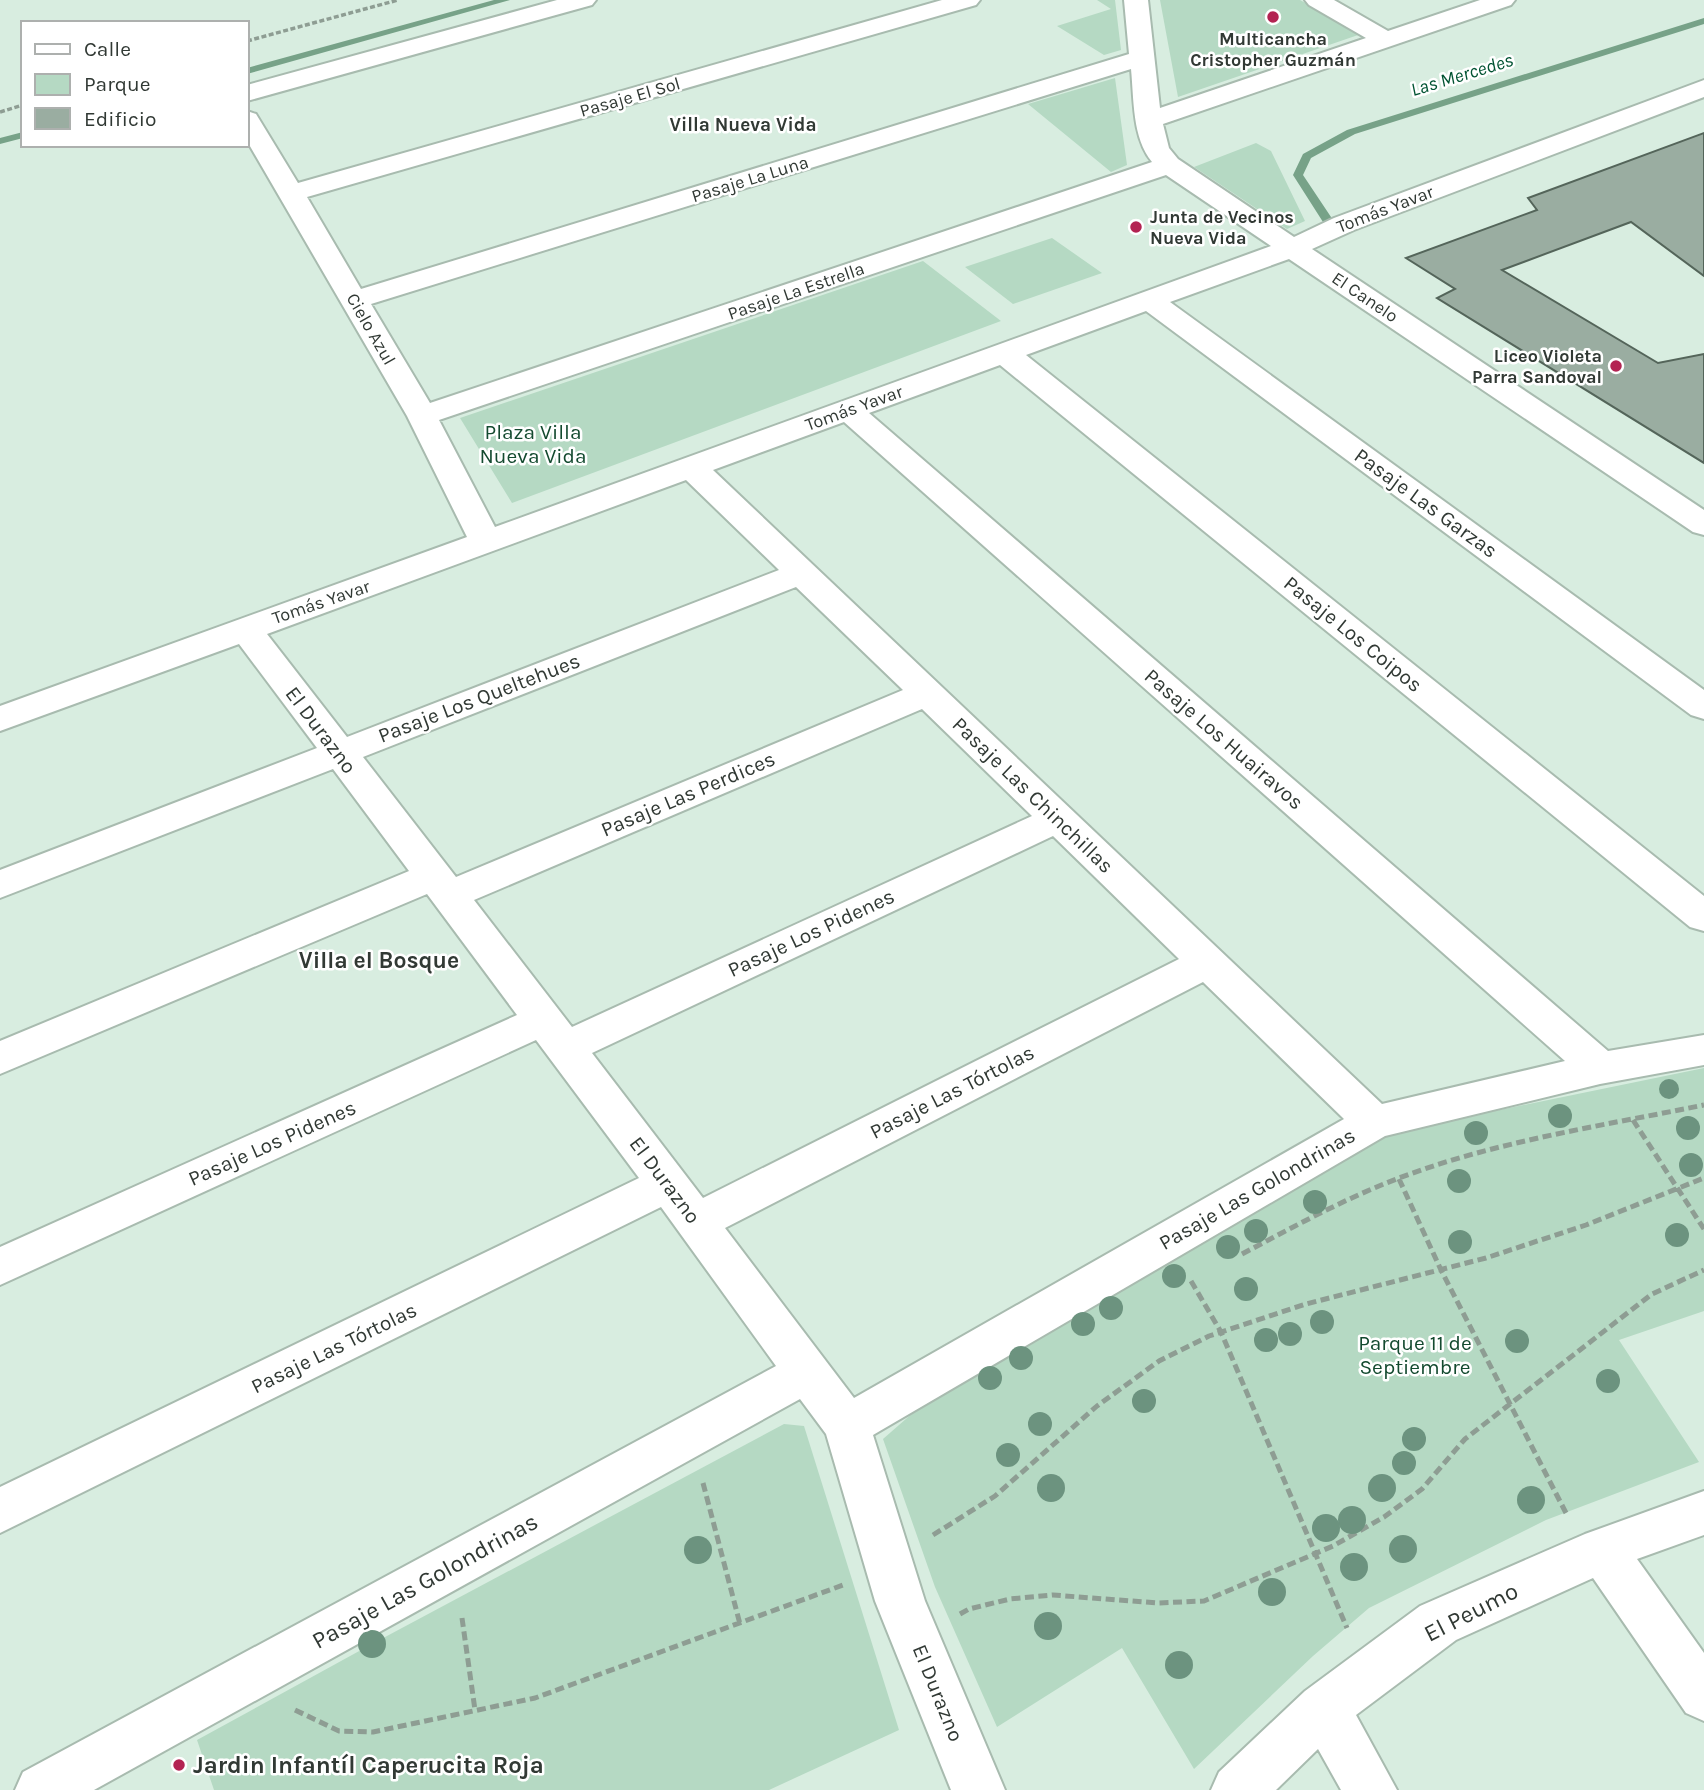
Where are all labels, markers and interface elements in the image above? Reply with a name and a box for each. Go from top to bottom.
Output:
marker: Multicancha Cristopher Guzmán [1265,9,1281,25]
legend [21,21,248,147]
place label: Multicancha Cristopher Guzmán [1190,28,1356,71]
text: Calle [84,37,131,61]
water label: Las Mercedes [1408,49,1516,101]
text: Parque [84,72,151,96]
street label: Pasaje El Sol [577,72,683,122]
text: Edificio [84,107,157,131]
district label: Villa Nueva Vida [669,114,817,136]
street label: Pasaje La Luna [689,151,811,207]
street label: Tomás Yavar [1333,180,1437,238]
place label: Junta de Vecinos Nueva Vida [1150,206,1294,249]
marker: Junta de Vecinos Nueva Vida [1128,219,1144,235]
street label: Pasaje La Estrella [725,257,867,325]
street label: El Canelo [1328,267,1402,327]
street label: Cielo Azul [342,289,400,369]
place label: Liceo Violeta Parra Sandoval [1472,345,1602,388]
marker: Liceo Violeta Parra Sandoval [1608,358,1624,374]
street label: Tomás Yavar [802,380,906,436]
park label: Plaza Villa Nueva Vida [479,420,587,468]
street label: Pasaje Las Garzas [1350,443,1502,563]
street label: Pasaje Los Coipos [1279,571,1427,697]
street label: Tomás Yavar [269,575,373,629]
street label: Pasaje Los Queltehues [375,648,583,748]
street label: Pasaje Los Huairavos [1140,664,1308,814]
street label: El Durazno [281,682,361,778]
street label: Pasaje Las Chinchillas [948,712,1118,878]
street label: Pasaje Las Perdices [597,746,779,842]
street label: Pasaje Los Pidenes [724,884,898,982]
district label: Villa el Bosque [299,947,459,974]
street label: Pasaje Las Tórtolas [866,1040,1038,1144]
street label: Pasaje Los Pidenes [184,1095,360,1191]
street label: Pasaje Las Golondrinas [1155,1123,1359,1255]
street label: El Durazno [625,1132,705,1228]
street label: Pasaje Las Tórtolas [247,1297,421,1399]
park label: Parque 11 de Septiembre [1358,1331,1472,1379]
street label: Pasaje Las Golondrinas [307,1507,543,1655]
street label: El Peumo [1419,1576,1523,1648]
street label: El Durazno [908,1641,968,1745]
place label: Jardin Infantíl Caperucita Roja [193,1751,544,1779]
marker: Jardin Infantíl Caperucita Roja [171,1757,187,1773]

